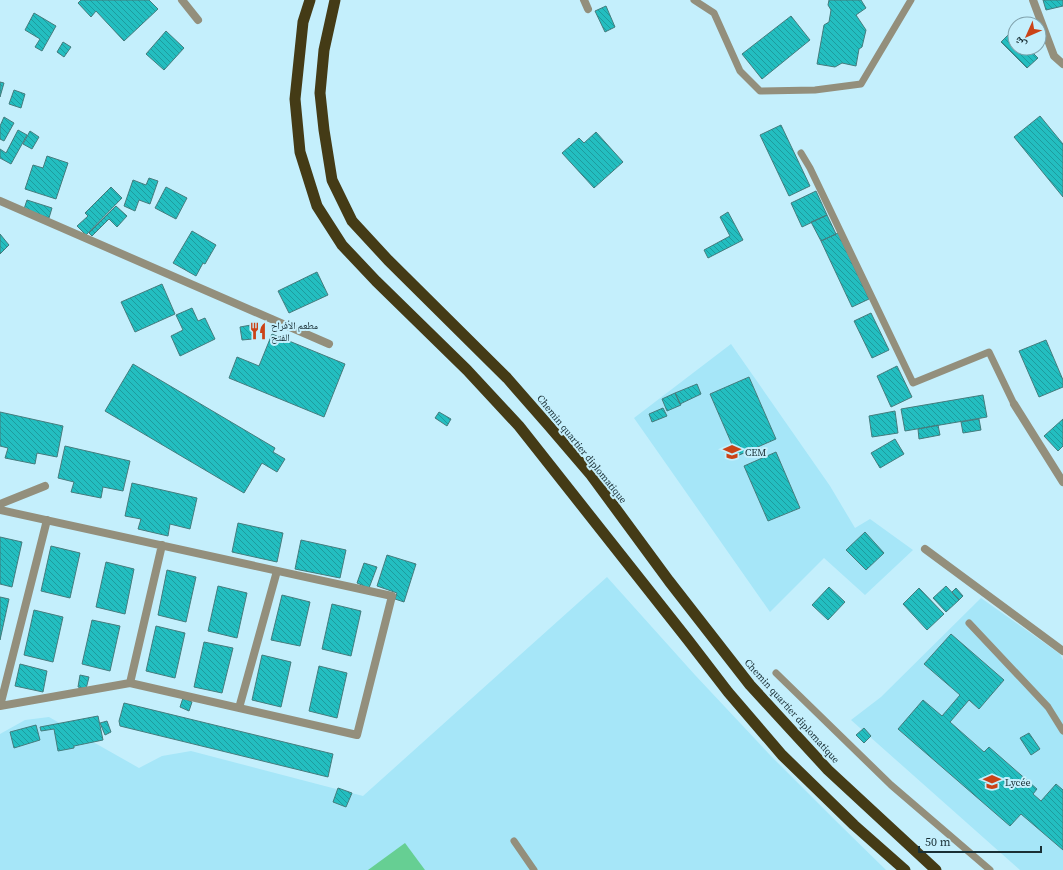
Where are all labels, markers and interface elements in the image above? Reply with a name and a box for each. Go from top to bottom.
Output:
north arrow [1007,16,1047,56]
text: ش [1011,33,1030,52]
place label: مطعم الأفراح الفتح [271,319,319,344]
restaurant icon: مطعم الأفراح الفتح [248,321,268,341]
street label: Chemin quartier diplomatique [534,392,630,506]
school or university icon: CEM [722,442,742,462]
place label: CEM [745,446,766,459]
street label: Chemin quartier diplomatique [742,656,842,766]
school or university icon: Lycée [982,772,1002,792]
place label: Lycée [1005,776,1031,789]
scale bar [919,828,1041,854]
text: 50 m [925,834,951,850]

